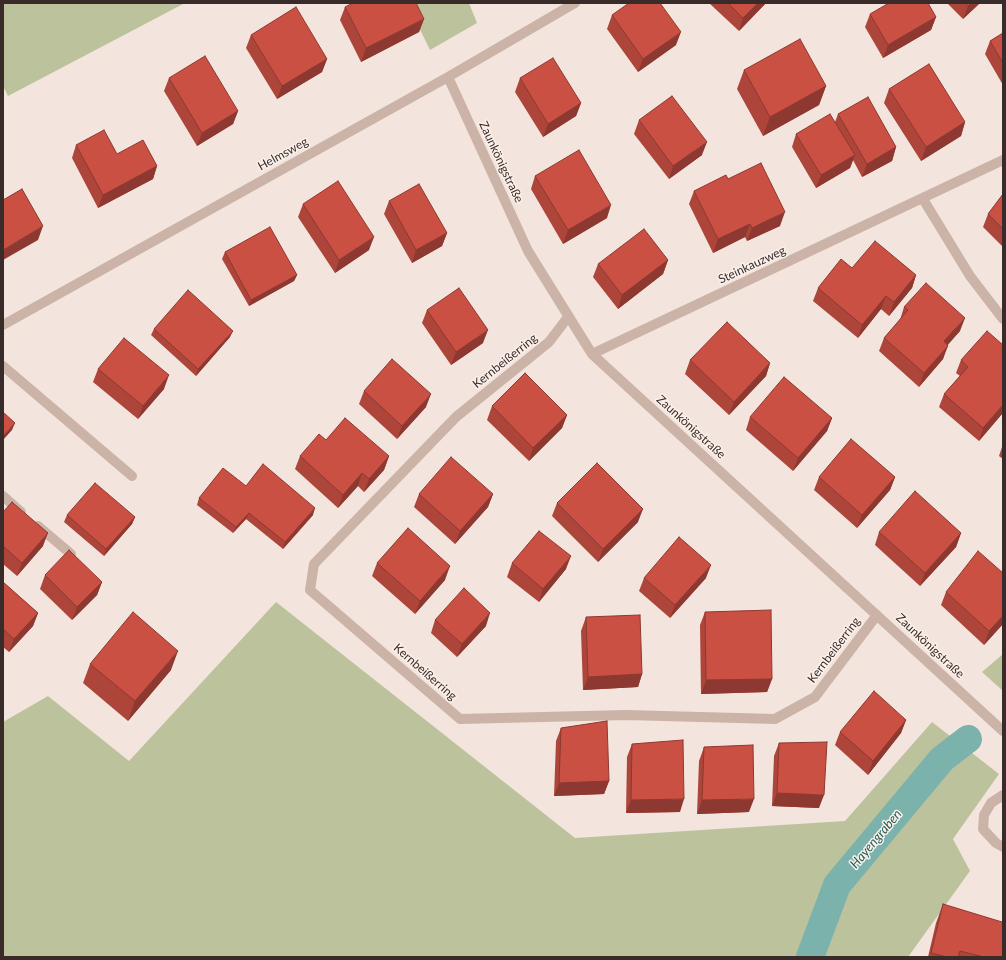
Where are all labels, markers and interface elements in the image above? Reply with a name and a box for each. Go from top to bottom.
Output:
street label: Zaunkönigstraße [476,119,526,205]
street label: Helmsweg [255,134,311,174]
street label: Steinkauzweg [716,243,788,287]
street label: Kernbeißerring [470,331,540,391]
street label: Zaunkönigstraße [654,392,728,462]
street label: Zaunkönigstraße [893,611,967,681]
street label: Kernbeißerring [805,614,863,686]
street label: Kernbeißerring [391,641,459,703]
water label: Hayengraben [847,806,905,872]

